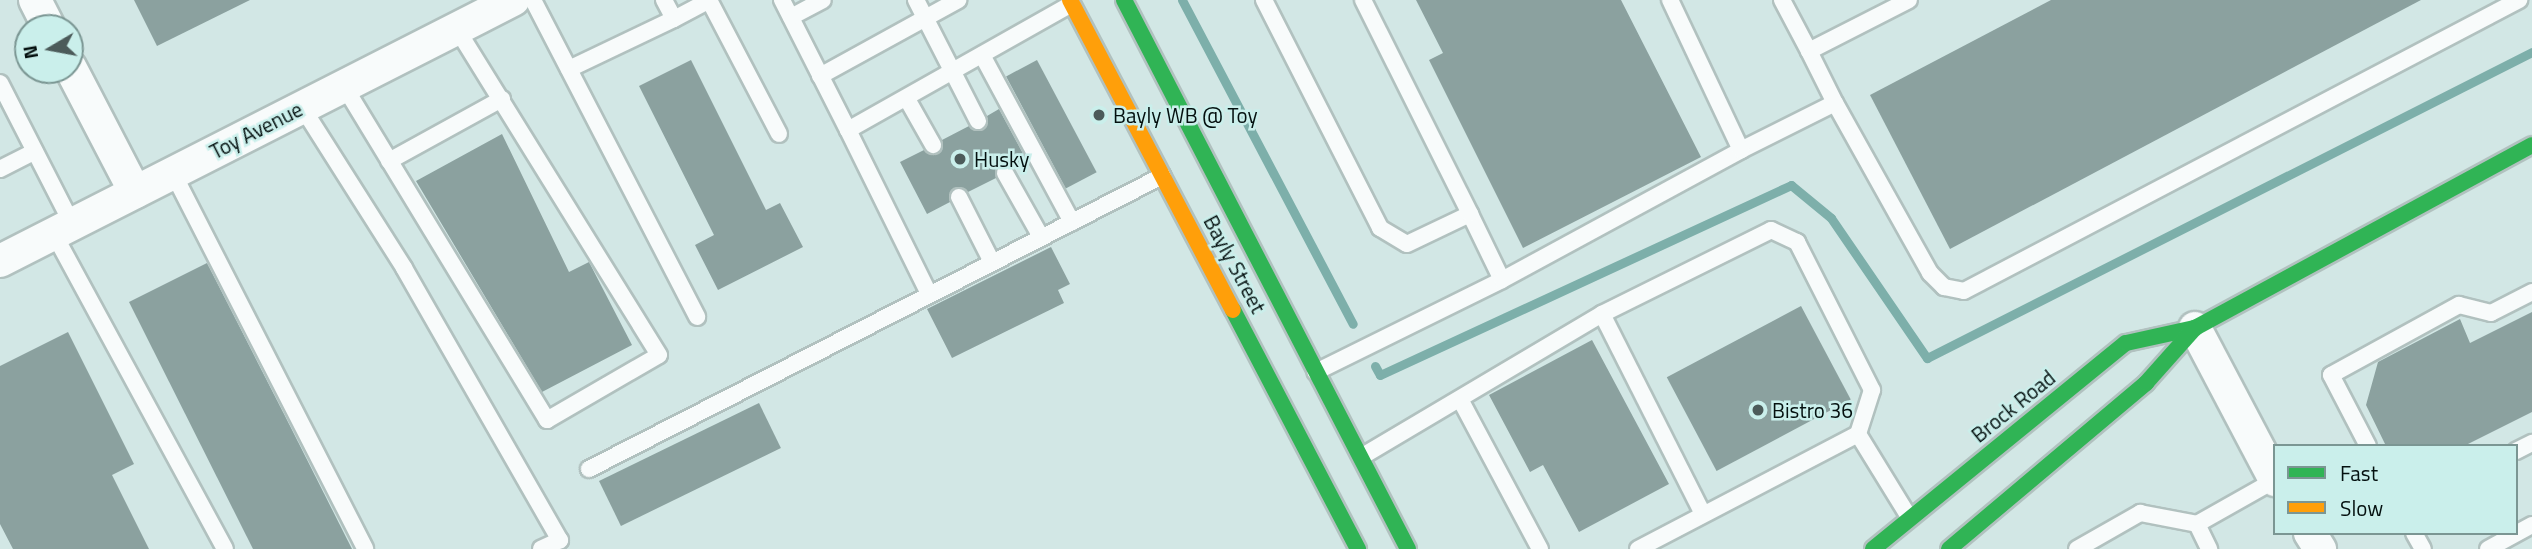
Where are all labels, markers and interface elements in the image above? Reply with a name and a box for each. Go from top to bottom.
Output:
north arrow [14,14,84,84]
text: N [14,43,45,61]
street label: Toy Avenue [206,96,306,164]
place label: Bayly WB @ Toy [1113,102,1258,128]
marker: Bayly WB @ Toy [1091,107,1107,123]
place label: Husky [974,146,1029,172]
marker: Husky [952,151,968,167]
street label: Bayly Street [1199,211,1271,317]
street label: Brock Road [1966,365,2060,447]
place label: Bistro 36 [1772,397,1853,423]
marker: Bistro 36 [1750,402,1766,418]
legend [2273,444,2518,535]
text: Fast [2340,457,2378,489]
text: Slow [2340,492,2383,524]

